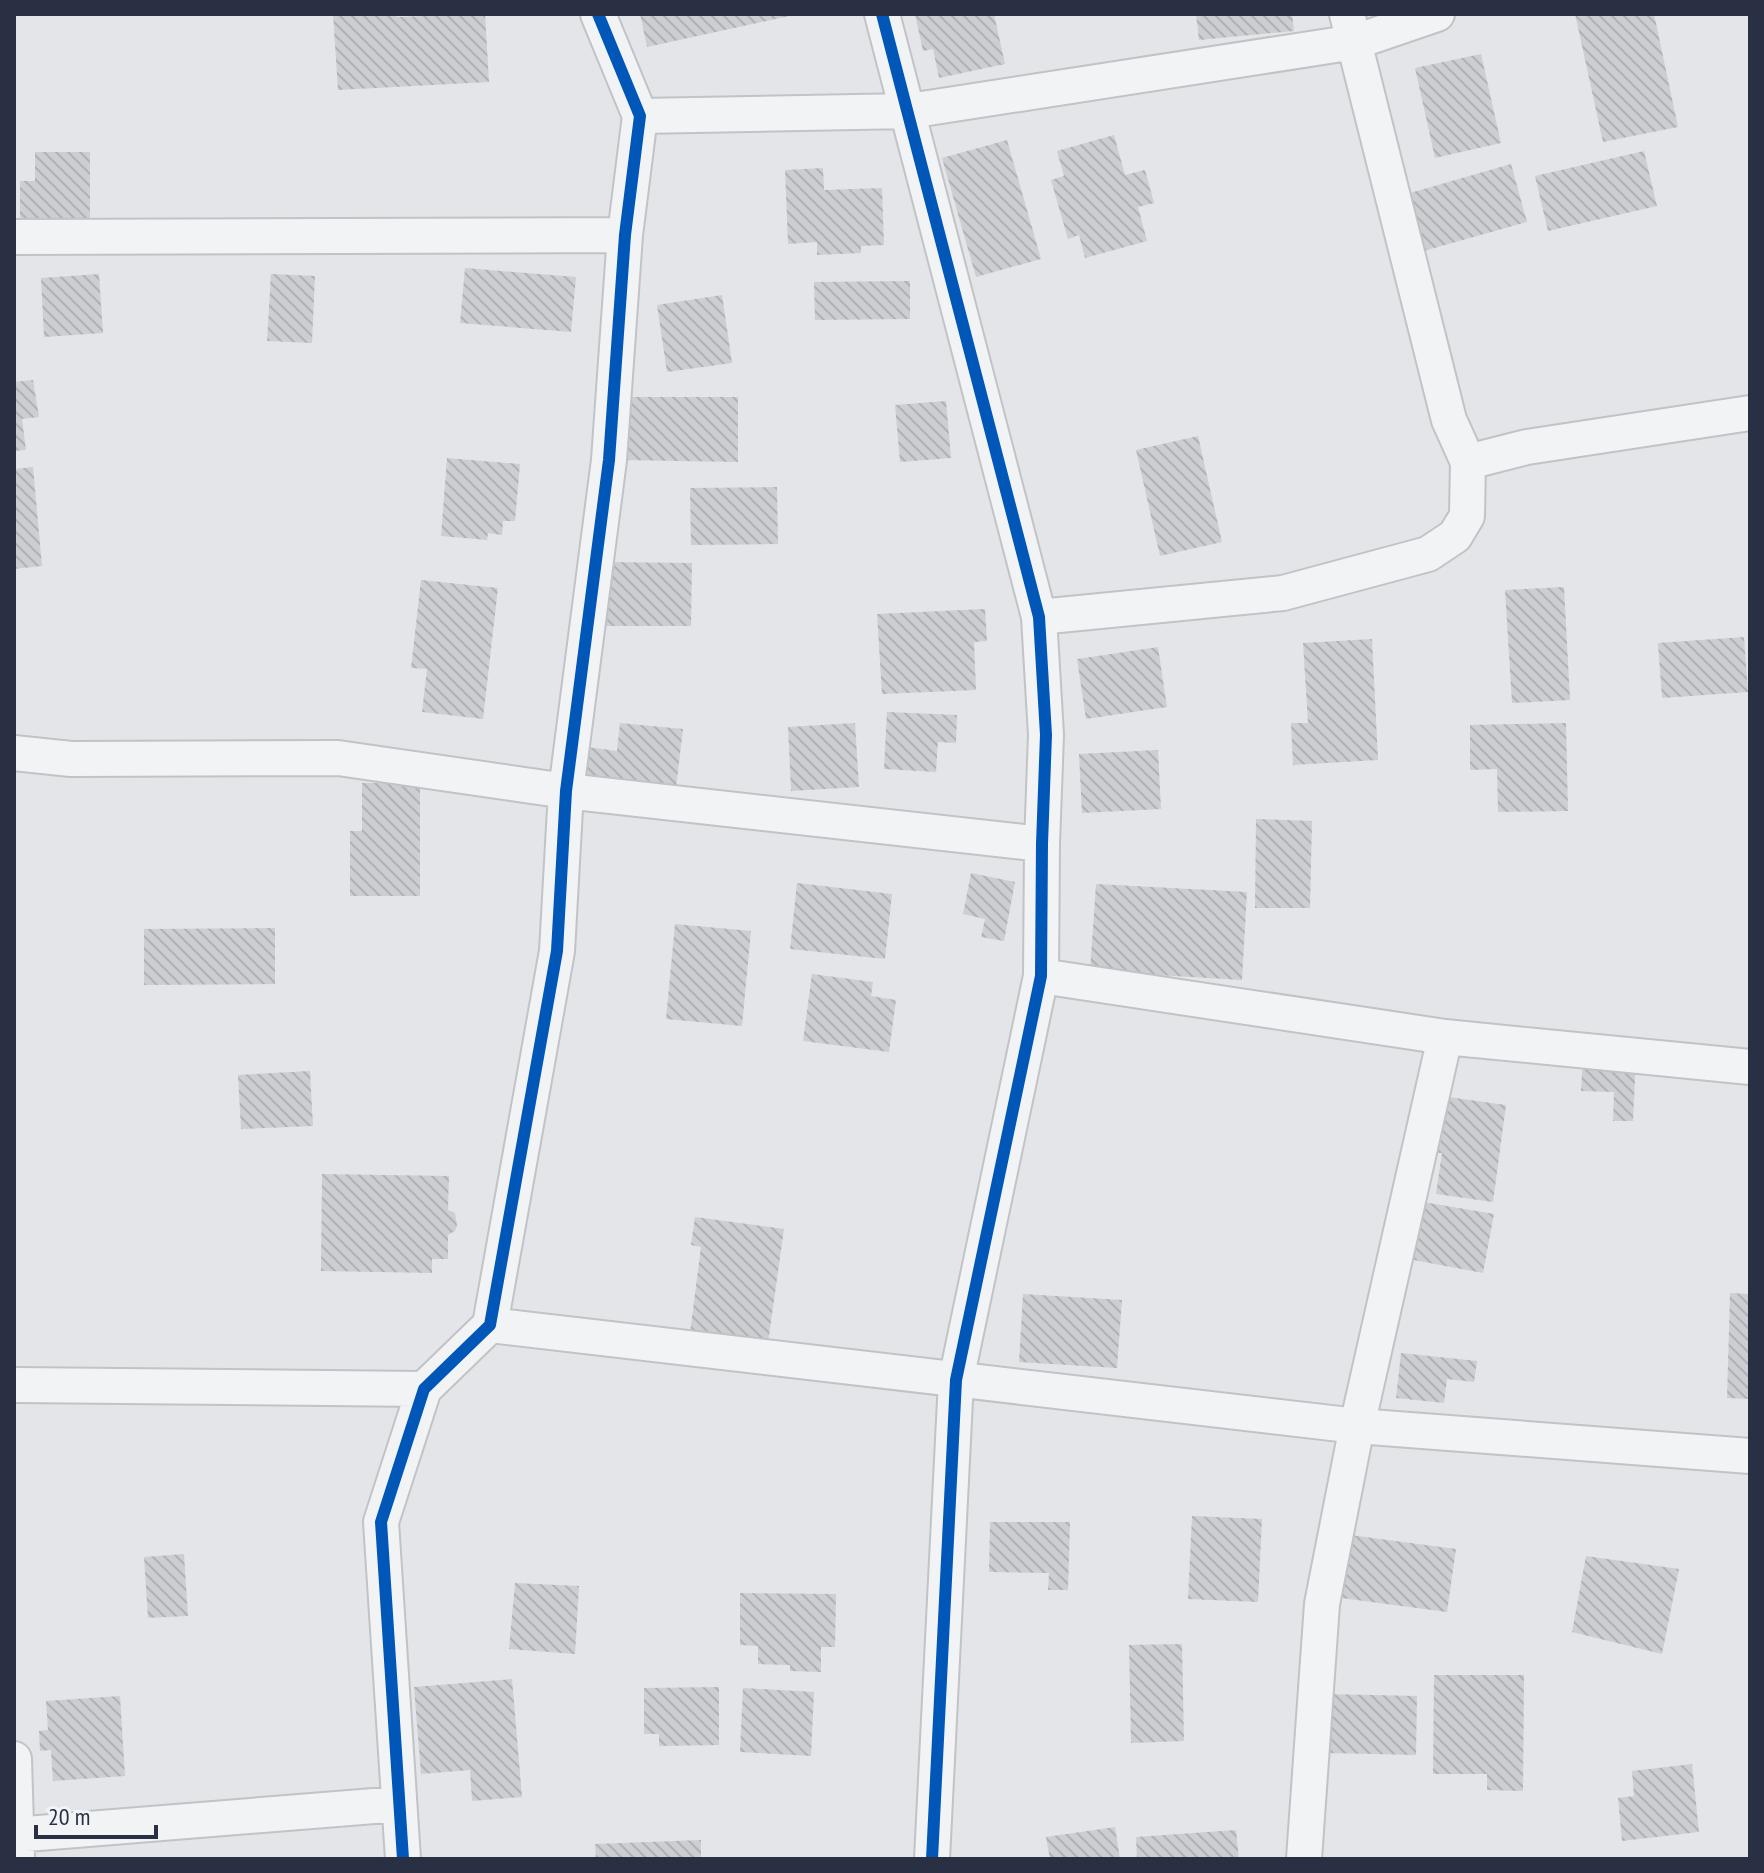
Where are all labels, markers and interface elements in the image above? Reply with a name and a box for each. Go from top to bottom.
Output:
scale bar [36,1789,156,1839]
text: 20 m [48,1801,90,1832]

